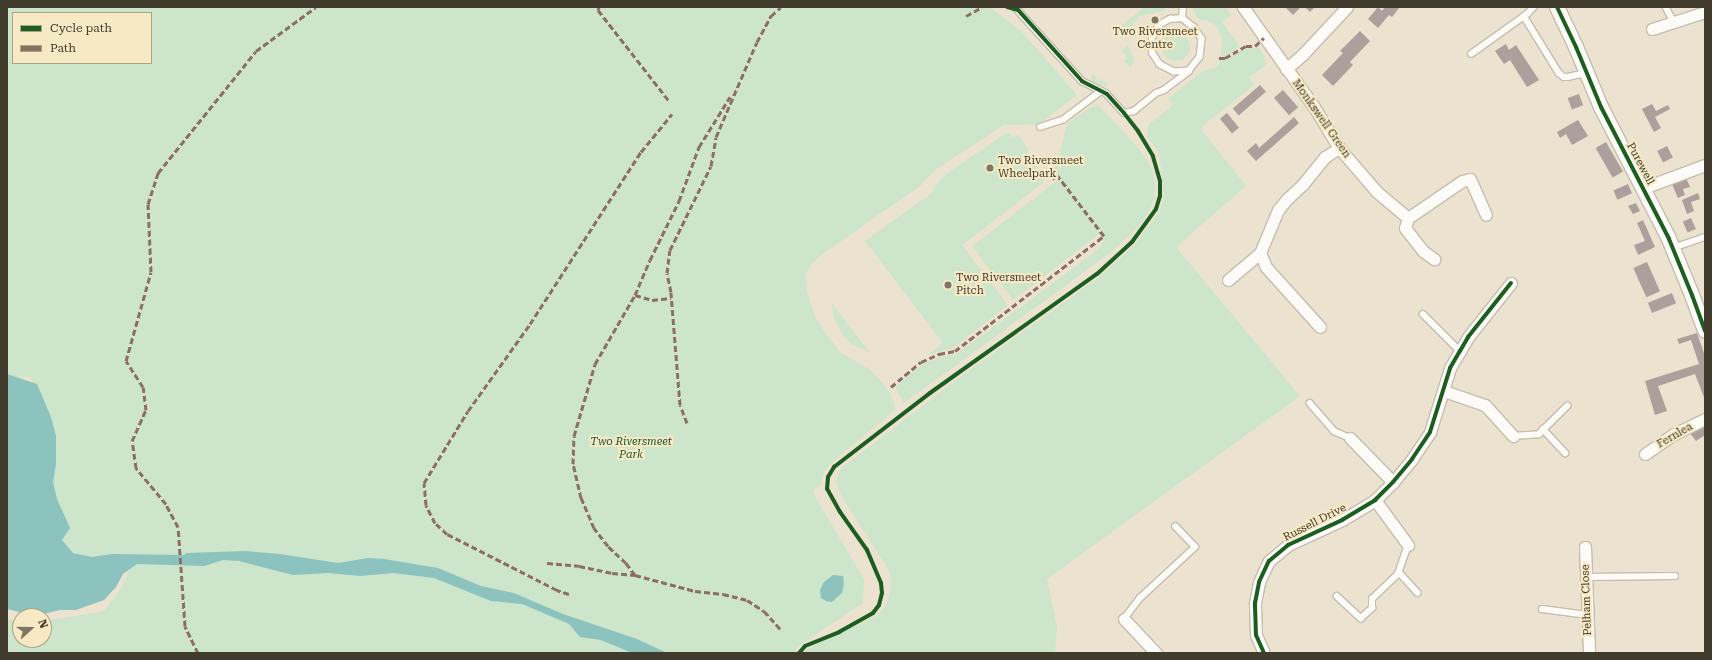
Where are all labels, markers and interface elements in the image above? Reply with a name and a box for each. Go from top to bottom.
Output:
legend [12,12,152,64]
marker: Two Riversmeet Centre [1150,15,1160,25]
text: Cycle path [50,21,112,35]
place label: Two Riversmeet Centre [1112,26,1198,52]
text: Path [50,41,76,55]
street label: Monkswell Green [1289,77,1353,161]
street label: Purewell [1623,141,1657,187]
place label: Two Riversmeet Wheelpark [998,155,1083,181]
marker: Two Riversmeet Wheelpark [985,163,995,173]
place label: Two Riversmeet Pitch [956,272,1041,298]
marker: Two Riversmeet Pitch [943,280,953,290]
street label: Fernlea [1655,421,1695,451]
park label: Two Riversmeet Park [590,436,672,462]
street label: Russell Drive [1281,501,1349,545]
street label: Pelham Close [1579,564,1595,636]
north arrow [12,608,52,648]
text: N [35,618,50,630]

